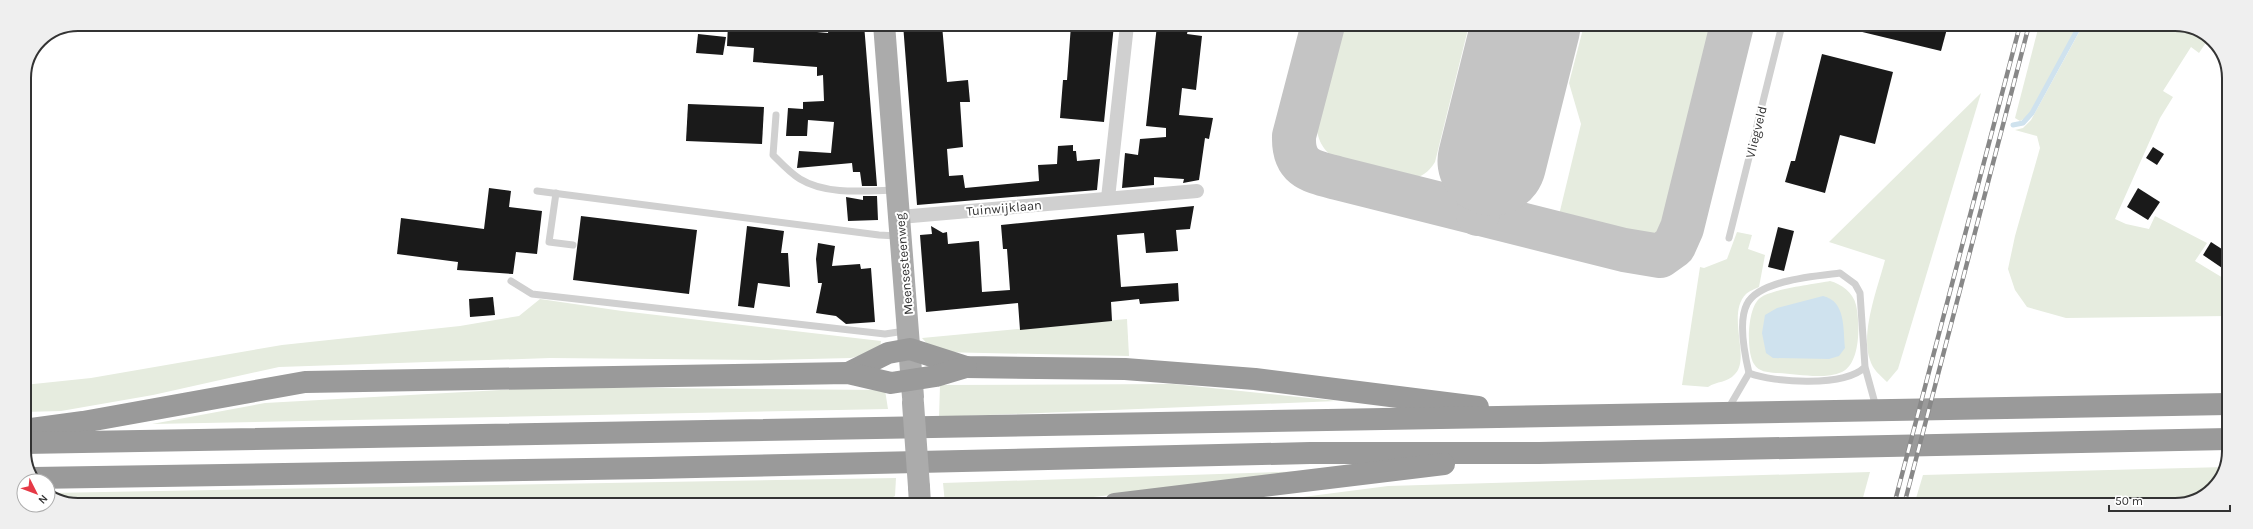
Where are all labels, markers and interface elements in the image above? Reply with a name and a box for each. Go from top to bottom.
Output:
street label: Vliegveld [1742,104,1770,160]
street label: Tuinwijklaan [966,197,1042,219]
street label: Meensesteenweg [892,212,916,315]
north arrow [16,473,56,513]
scale bar [2109,487,2230,513]
text: N [36,492,51,507]
text: 50 m [2115,494,2143,508]

